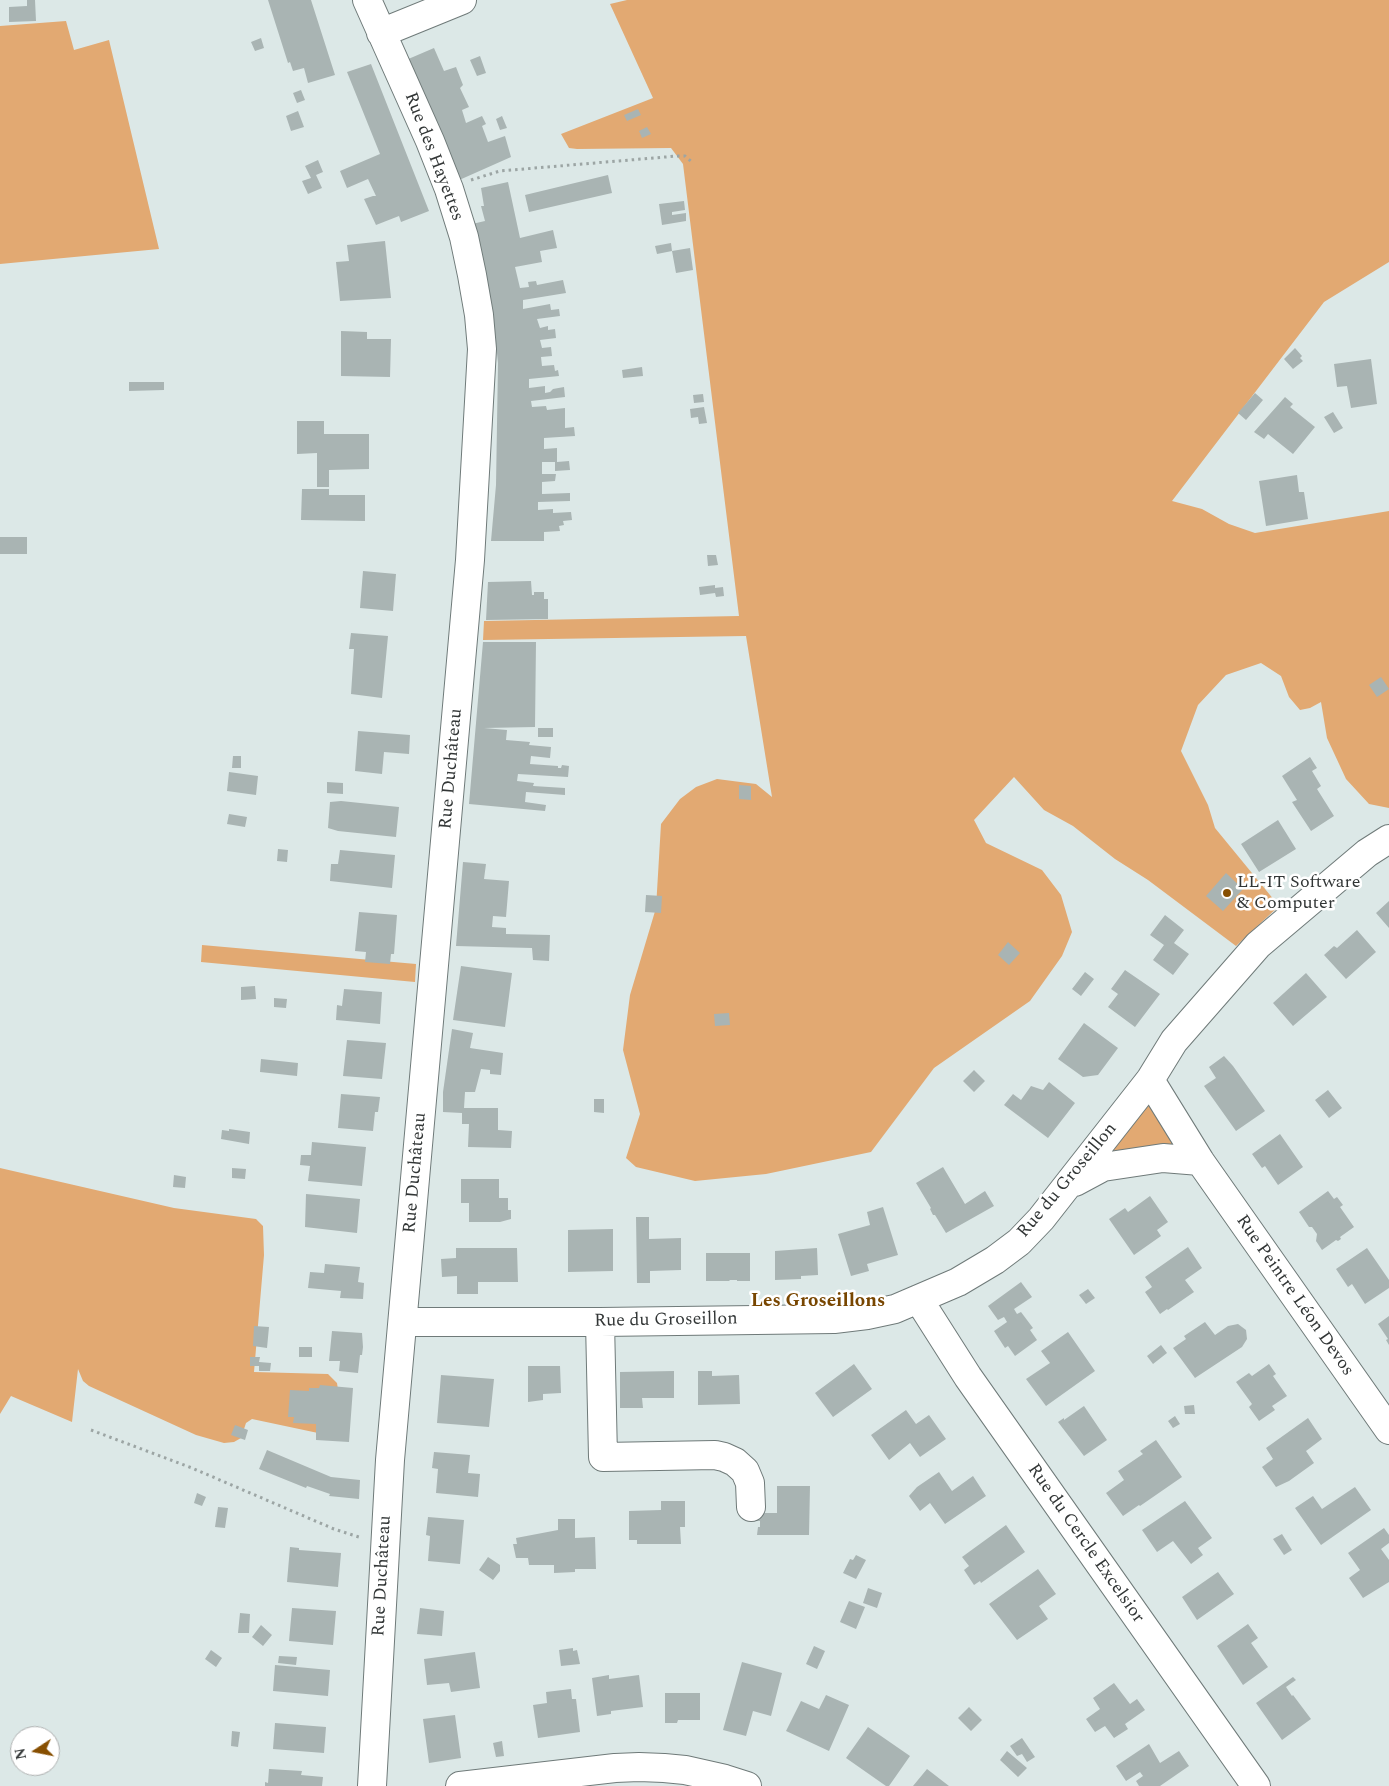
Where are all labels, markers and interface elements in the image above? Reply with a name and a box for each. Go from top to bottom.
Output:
street label: Rue des Hayettes [399,90,467,224]
street label: Rue Duchâteau [436,708,468,830]
place label: LL-IT Software & Computer [1237,872,1360,914]
marker: LL-IT Software & Computer [1221,887,1233,899]
street label: Rue Duchâteau [400,1112,432,1234]
street label: Rue du Groseillon [1014,1119,1122,1243]
street label: Rue Peintre Léon Devos [1230,1211,1358,1381]
district label: Les Groseillons [751,1291,885,1313]
street label: Rue du Groseillon [594,1309,738,1333]
street label: Rue du Cercle Excelsior [1022,1460,1148,1628]
street label: Rue Duchâteau [369,1515,397,1637]
north arrow [10,1726,60,1776]
text: N [9,1746,32,1761]

